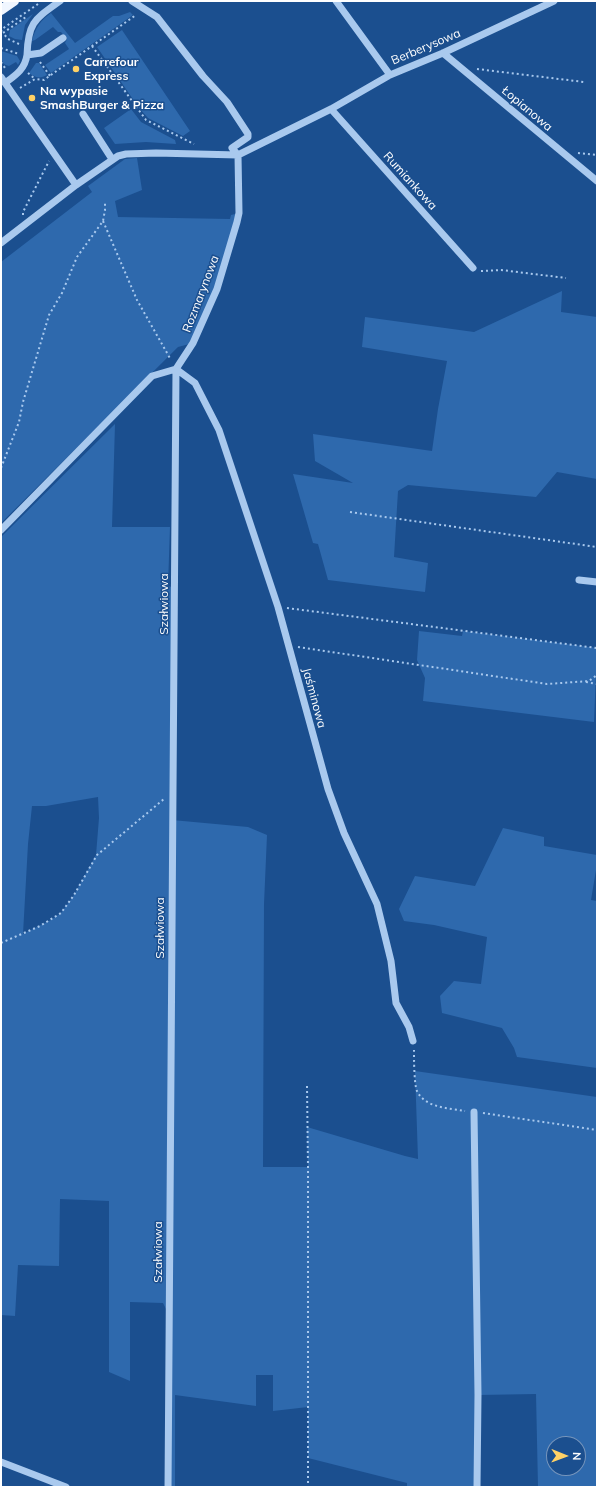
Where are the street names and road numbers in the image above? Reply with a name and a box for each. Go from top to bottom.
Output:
street label: Berberysowa [389,26,463,68]
street label: Łopianowa [499,84,555,134]
street label: Rumiankowa [380,149,440,213]
street label: Rozmarynowa [180,253,222,335]
street label: Szałwiowa [157,573,171,635]
street label: Jaśminowa [299,666,329,730]
street label: Szałwiowa [153,897,167,959]
street label: Szałwiowa [151,1221,165,1283]

